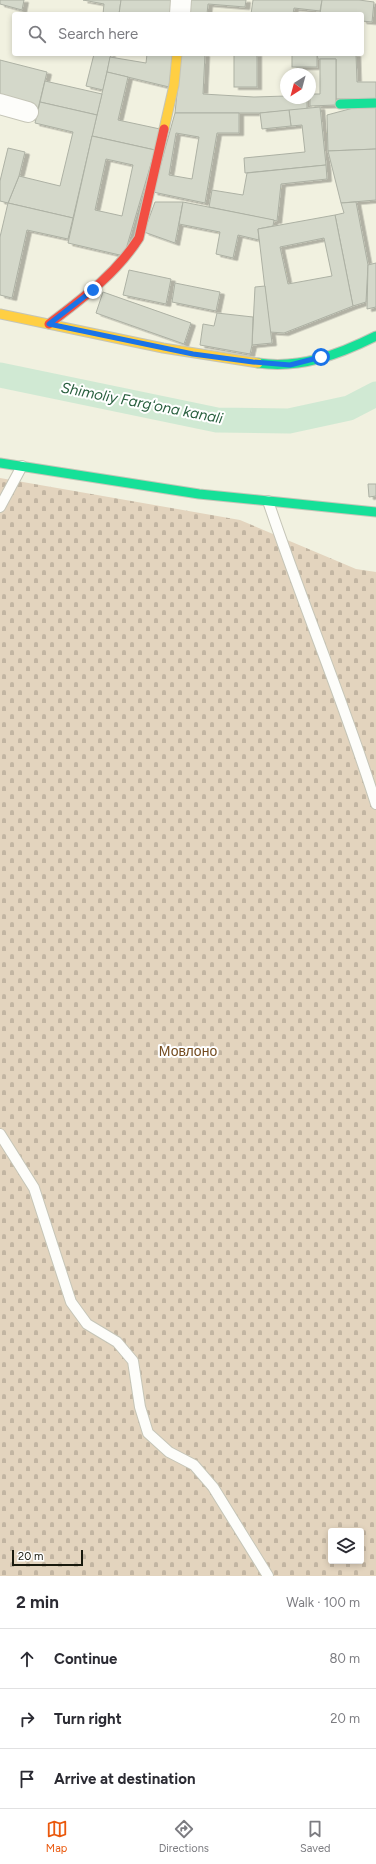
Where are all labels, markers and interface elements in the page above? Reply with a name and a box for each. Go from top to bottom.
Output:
search box [12,12,364,56]
icon: search [26,23,48,45]
text: Search here [58,25,138,43]
north arrow [280,68,316,104]
route end [84,281,102,299]
route start [312,348,330,366]
water label: Shimoliy Fargʻona kanali [60,378,225,428]
park label: Мовлоно [159,1043,217,1060]
map controls [328,1528,364,1564]
button: layers [328,1528,364,1564]
scale bar [12,1548,83,1567]
text: 20 m [18,1550,43,1563]
text: 2 min [16,1592,59,1612]
text: Walk · 100 m [286,1595,360,1610]
icon: ahead [16,1648,38,1670]
text: Continue [54,1650,117,1668]
text: 80 m [329,1651,360,1666]
icon: right [16,1708,38,1730]
text: Turn right [54,1710,122,1728]
text: 20 m [330,1711,360,1726]
icon: arrive [16,1768,38,1790]
text: Arrive at destination [54,1770,195,1788]
tab: Map [46,1818,68,1855]
tab: Directions [159,1818,209,1855]
tab: Saved [300,1818,330,1855]

